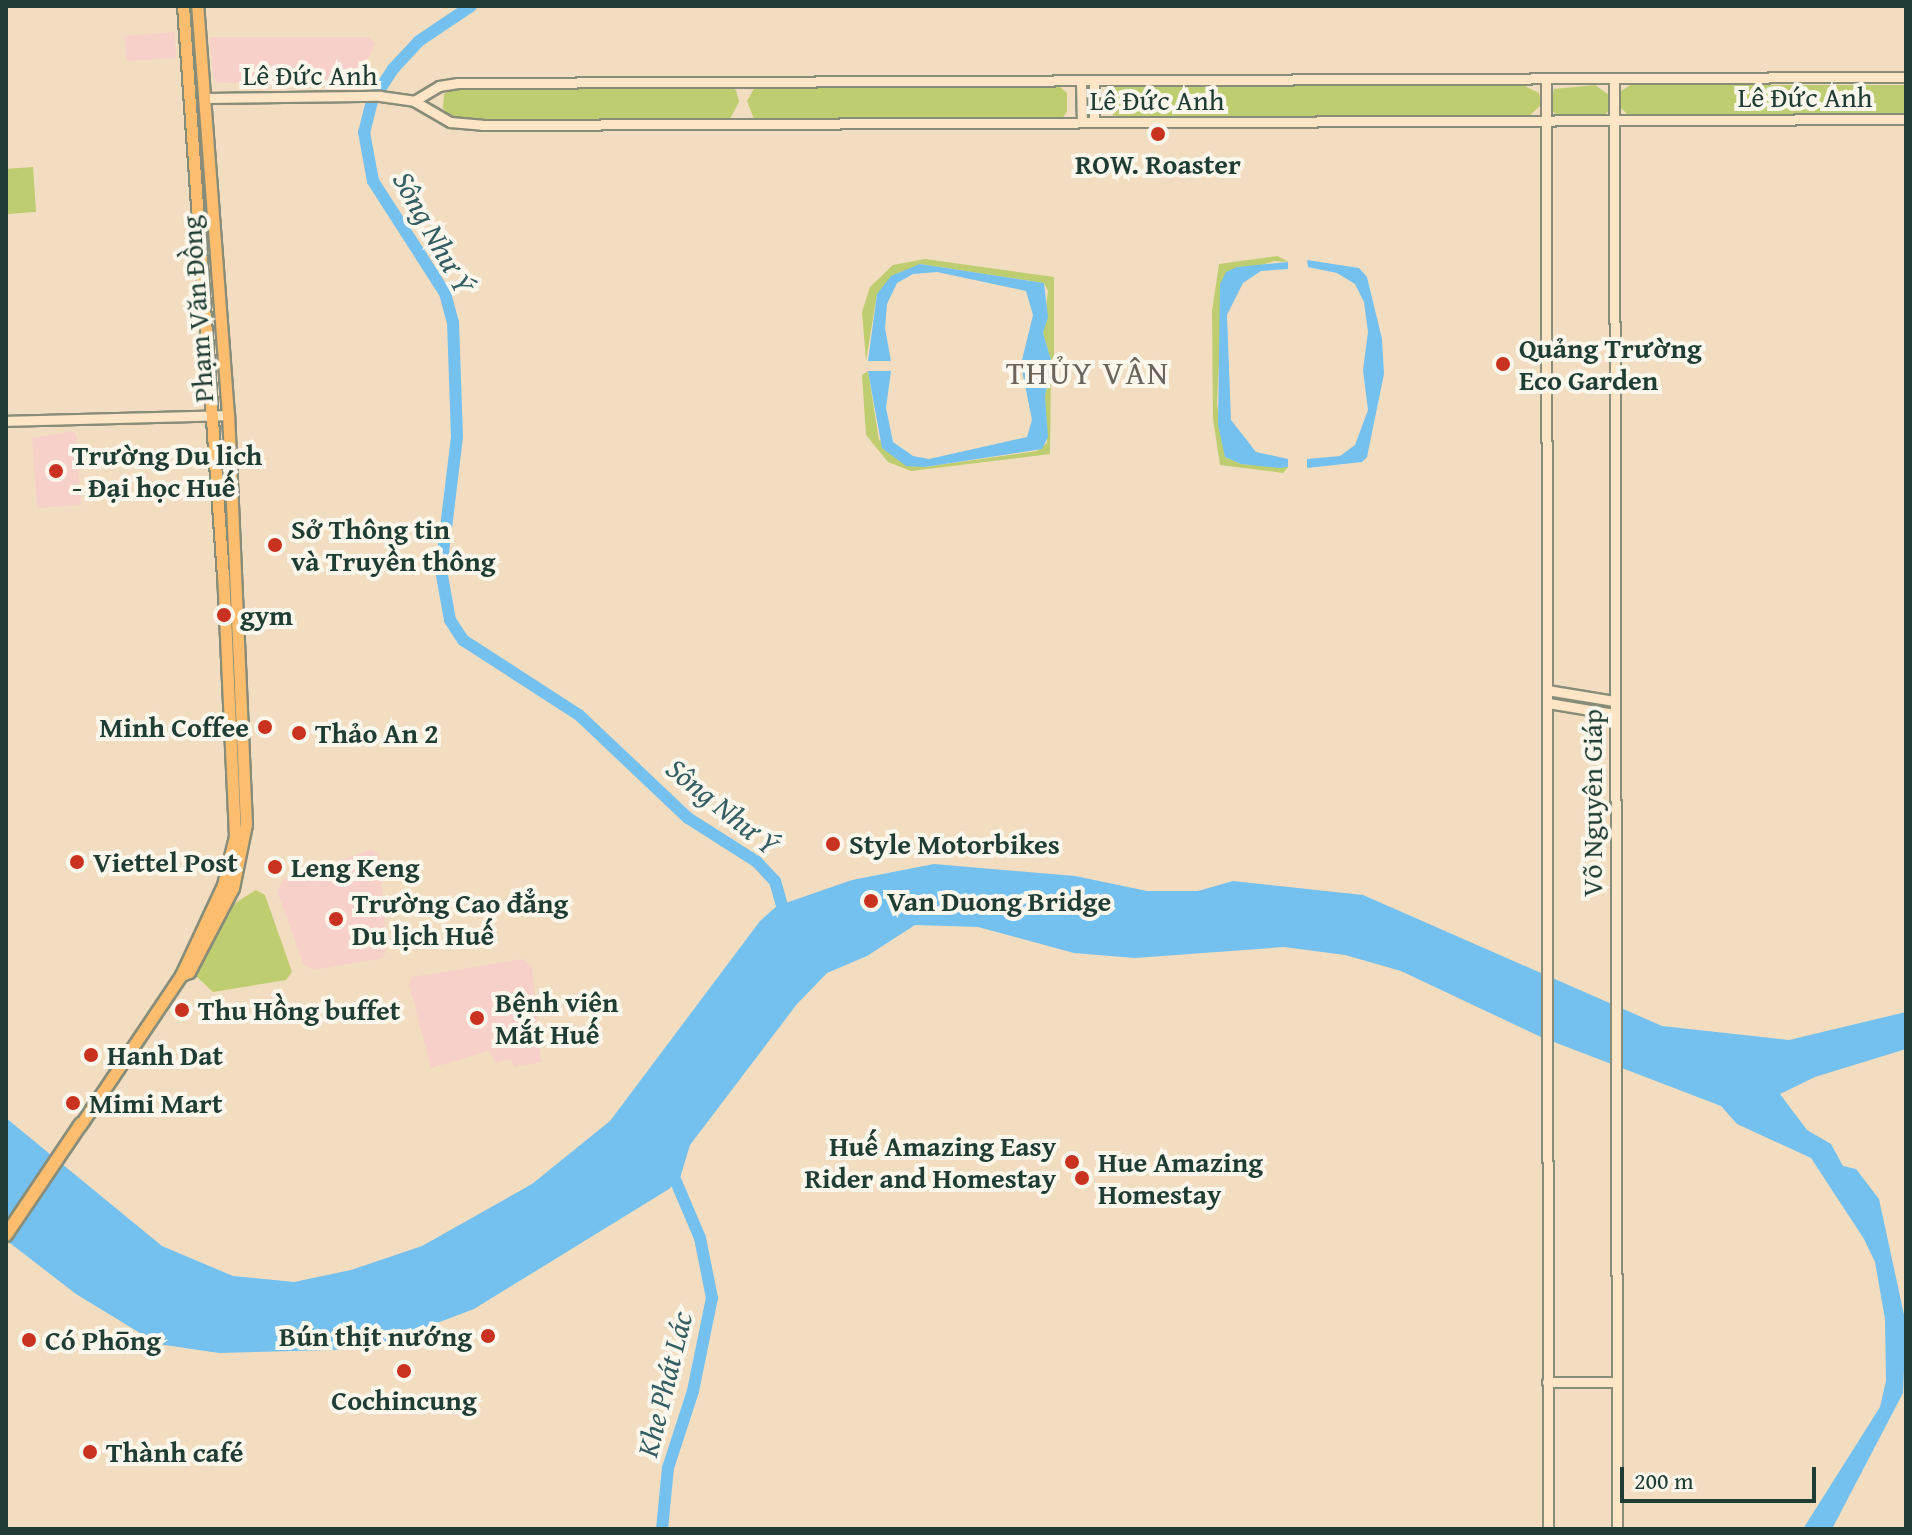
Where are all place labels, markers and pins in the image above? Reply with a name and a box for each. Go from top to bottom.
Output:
marker: ROW. Roaster [1149,125,1167,143]
place label: ROW. Roaster [1075,147,1241,181]
place label: Quảng Trường Eco Garden [1519,331,1702,397]
marker: Quảng Trường Eco Garden [1494,355,1512,373]
place label: Trường Du lịch - Đại học Huế [72,438,262,504]
marker: Trường Du lịch - Đại học Huế [47,462,65,480]
place label: Sở Thông tin và Truyền thông [291,512,495,578]
marker: Sở Thông tin và Truyền thông [266,536,284,554]
place label: gym [240,598,293,632]
marker: gym [215,606,233,624]
place label: Minh Coffee [99,710,249,744]
place label: Thảo An 2 [315,716,439,750]
marker: Minh Coffee [256,718,274,736]
marker: Thảo An 2 [290,724,308,742]
place label: Style Motorbikes [849,827,1060,861]
marker: Style Motorbikes [824,835,842,853]
place label: Viettel Post [93,845,238,879]
place label: Leng Keng [291,850,420,884]
marker: Viettel Post [68,853,86,871]
marker: Leng Keng [266,858,284,876]
place label: Van Duong Bridge [887,884,1111,918]
place label: Trường Cao đẳng Du lịch Huế [352,886,568,952]
marker: Van Duong Bridge [862,892,880,910]
marker: Trường Cao đẳng Du lịch Huế [327,910,345,928]
place label: Bệnh viện Mắt Huế [495,985,619,1051]
place label: Thu Hồng buffet [198,993,400,1027]
marker: Thu Hồng buffet [173,1001,191,1019]
marker: Bệnh viện Mắt Huế [466,1007,488,1029]
place label: Hanh Dat [107,1038,223,1072]
marker: Hanh Dat [82,1046,100,1064]
place label: Mimi Mart [89,1086,222,1120]
marker: Mimi Mart [64,1094,82,1112]
place label: Huế Amazing Easy Rider and Homestay [805,1129,1056,1195]
place label: Hue Amazing Homestay [1098,1145,1263,1211]
marker: Huế Amazing Easy Rider and Homestay [1063,1153,1081,1171]
marker: Hue Amazing Homestay [1073,1169,1091,1187]
place label: Bún thịt nướng [279,1319,472,1353]
place label: Có Phōng [45,1323,161,1357]
marker: Bún thịt nướng [479,1327,497,1345]
marker: Có Phōng [20,1331,38,1349]
marker: Cochincung [395,1362,413,1380]
place label: Cochincung [331,1383,477,1417]
place label: Thành café [106,1435,243,1469]
marker: Thành café [81,1443,99,1461]

